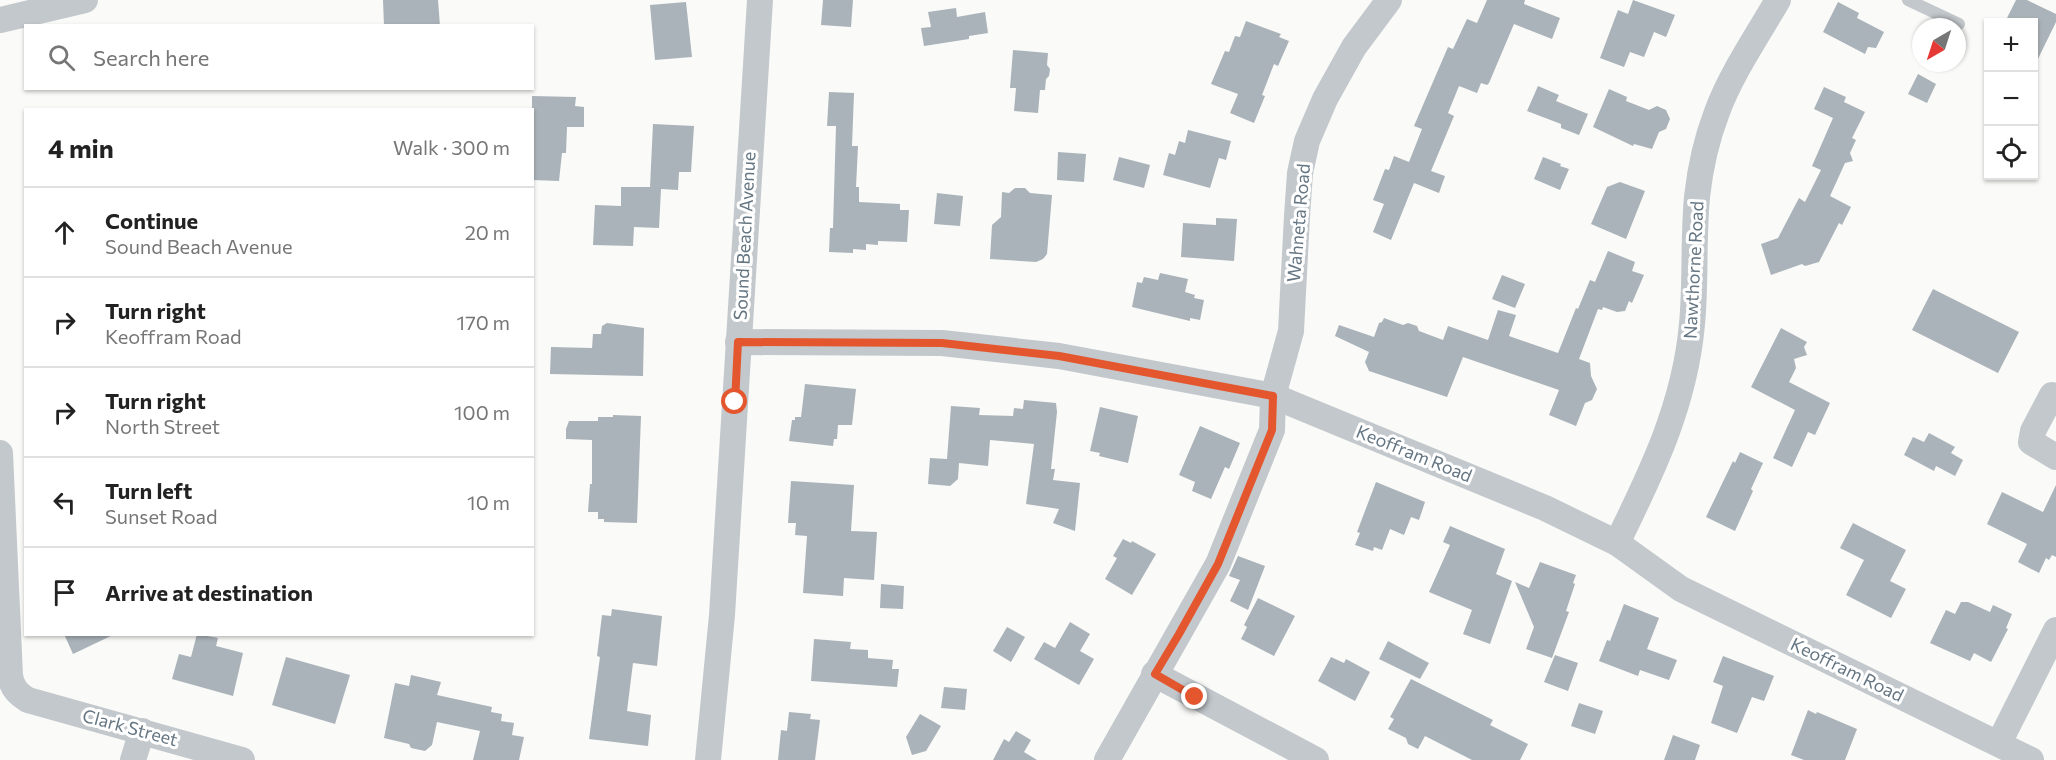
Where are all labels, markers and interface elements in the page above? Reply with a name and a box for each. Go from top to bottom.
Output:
north arrow [1912,18,1966,72]
map controls [1984,18,2038,180]
button: + [1984,18,2038,72]
search box [24,24,534,90]
icon: search [45,41,78,74]
text: Search here [93,44,209,71]
button: − [1984,72,2038,126]
button: locate [1984,126,2038,180]
text: 4 min [48,132,114,163]
text: Walk · 300 m [393,135,510,159]
street label: Sound Beach Avenue [729,151,759,321]
street label: Wahneta Road [1282,163,1314,283]
street label: Nawthorne Road [1678,200,1708,339]
text: Continue [105,207,198,234]
icon: ahead [48,216,81,249]
text: 20 m [465,220,510,244]
text: Sound Beach Avenue [105,234,292,258]
text: Turn right [105,297,206,324]
icon: right [48,306,81,339]
text: 170 m [457,310,510,334]
text: Keoffram Road [105,324,242,348]
text: Turn right [105,387,206,414]
route start [721,388,747,414]
icon: right [48,396,81,429]
text: 100 m [454,400,510,424]
text: North Street [105,414,220,438]
street label: Keoffram Road [1353,420,1476,486]
text: Turn left [105,477,192,504]
icon: left [48,486,81,519]
text: 10 m [467,490,510,514]
text: Sunset Road [105,504,218,528]
icon: arrive [48,576,81,609]
text: Arrive at destination [105,579,313,606]
street label: Keoffram Road [1787,632,1908,706]
route end [1181,683,1207,709]
street label: Clark Street [80,704,180,750]

